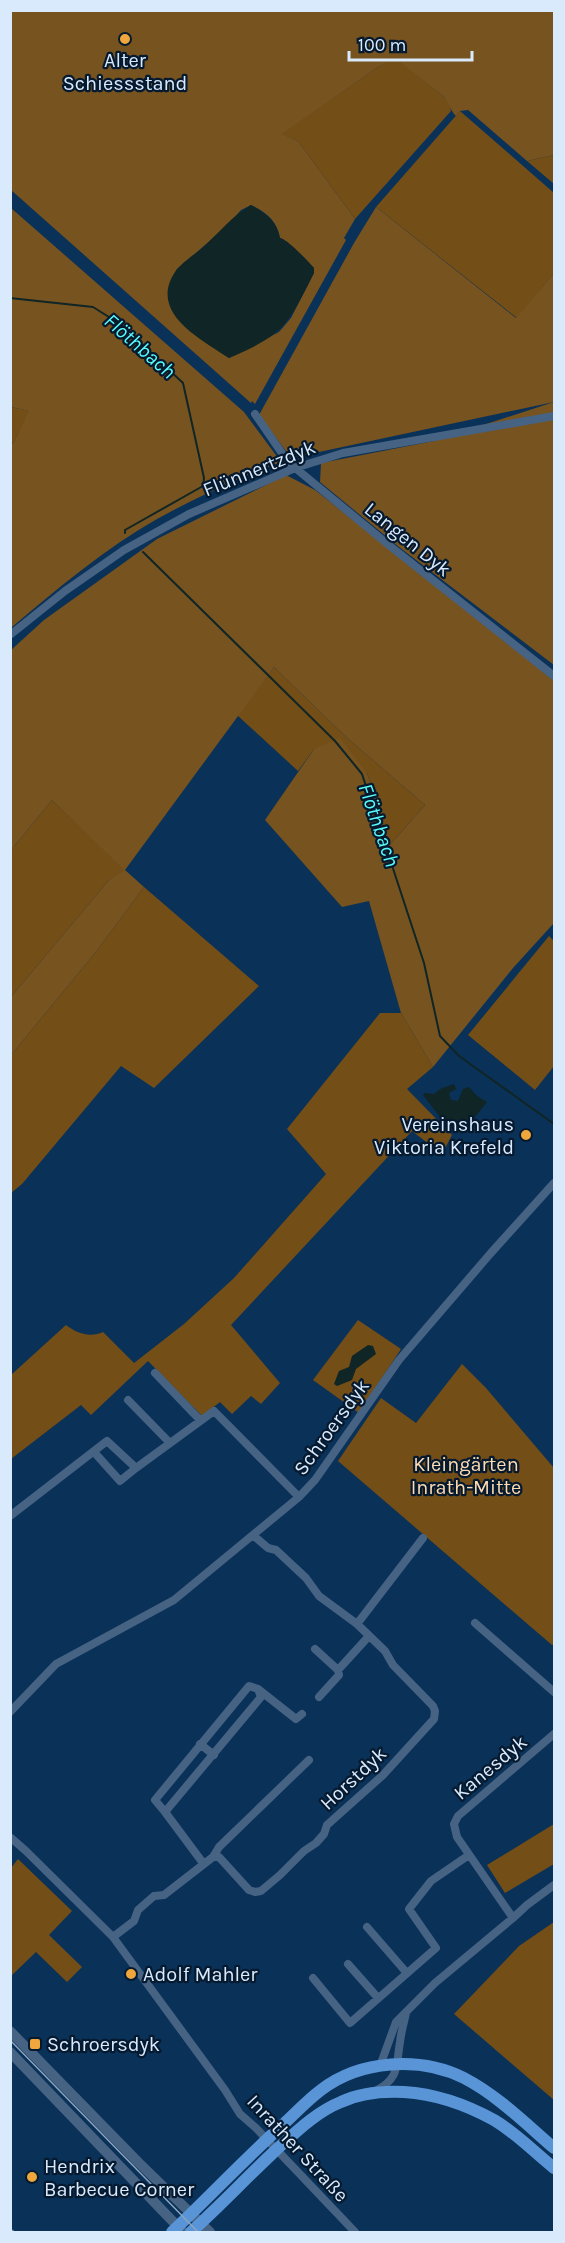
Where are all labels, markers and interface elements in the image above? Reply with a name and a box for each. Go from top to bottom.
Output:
scale bar [349,24,472,62]
marker: Alter Schiessstand [118,32,132,46]
text: 100 m [358,34,406,56]
place label: Alter Schiessstand [63,49,187,95]
water label: Flöthbach [99,308,181,384]
street label: Flünnertzdyk [200,435,319,501]
street label: Langen Dyk [360,498,456,581]
water label: Flöthbach [354,780,404,870]
place label: Vereinshaus Viktoria Krefeld [374,1113,514,1159]
marker: Vereinshaus Viktoria Krefeld [519,1128,533,1142]
street label: Schroersdyk [289,1375,374,1480]
park label: Kleingärten Inrath-Mitte [411,1453,521,1499]
street label: Kanesdyk [449,1730,532,1805]
street label: Horstdyk [316,1742,391,1815]
place label: Adolf Mahler [143,1963,258,1986]
marker: Adolf Mahler [124,1967,138,1981]
place label: Schroersdyk [47,2033,160,2056]
marker: Schroersdyk [28,2037,42,2051]
street label: Inrather Straße [242,2090,353,2207]
place label: Hendrix Barbecue Corner [44,2155,195,2201]
marker: Hendrix Barbecue Corner [25,2170,39,2184]

